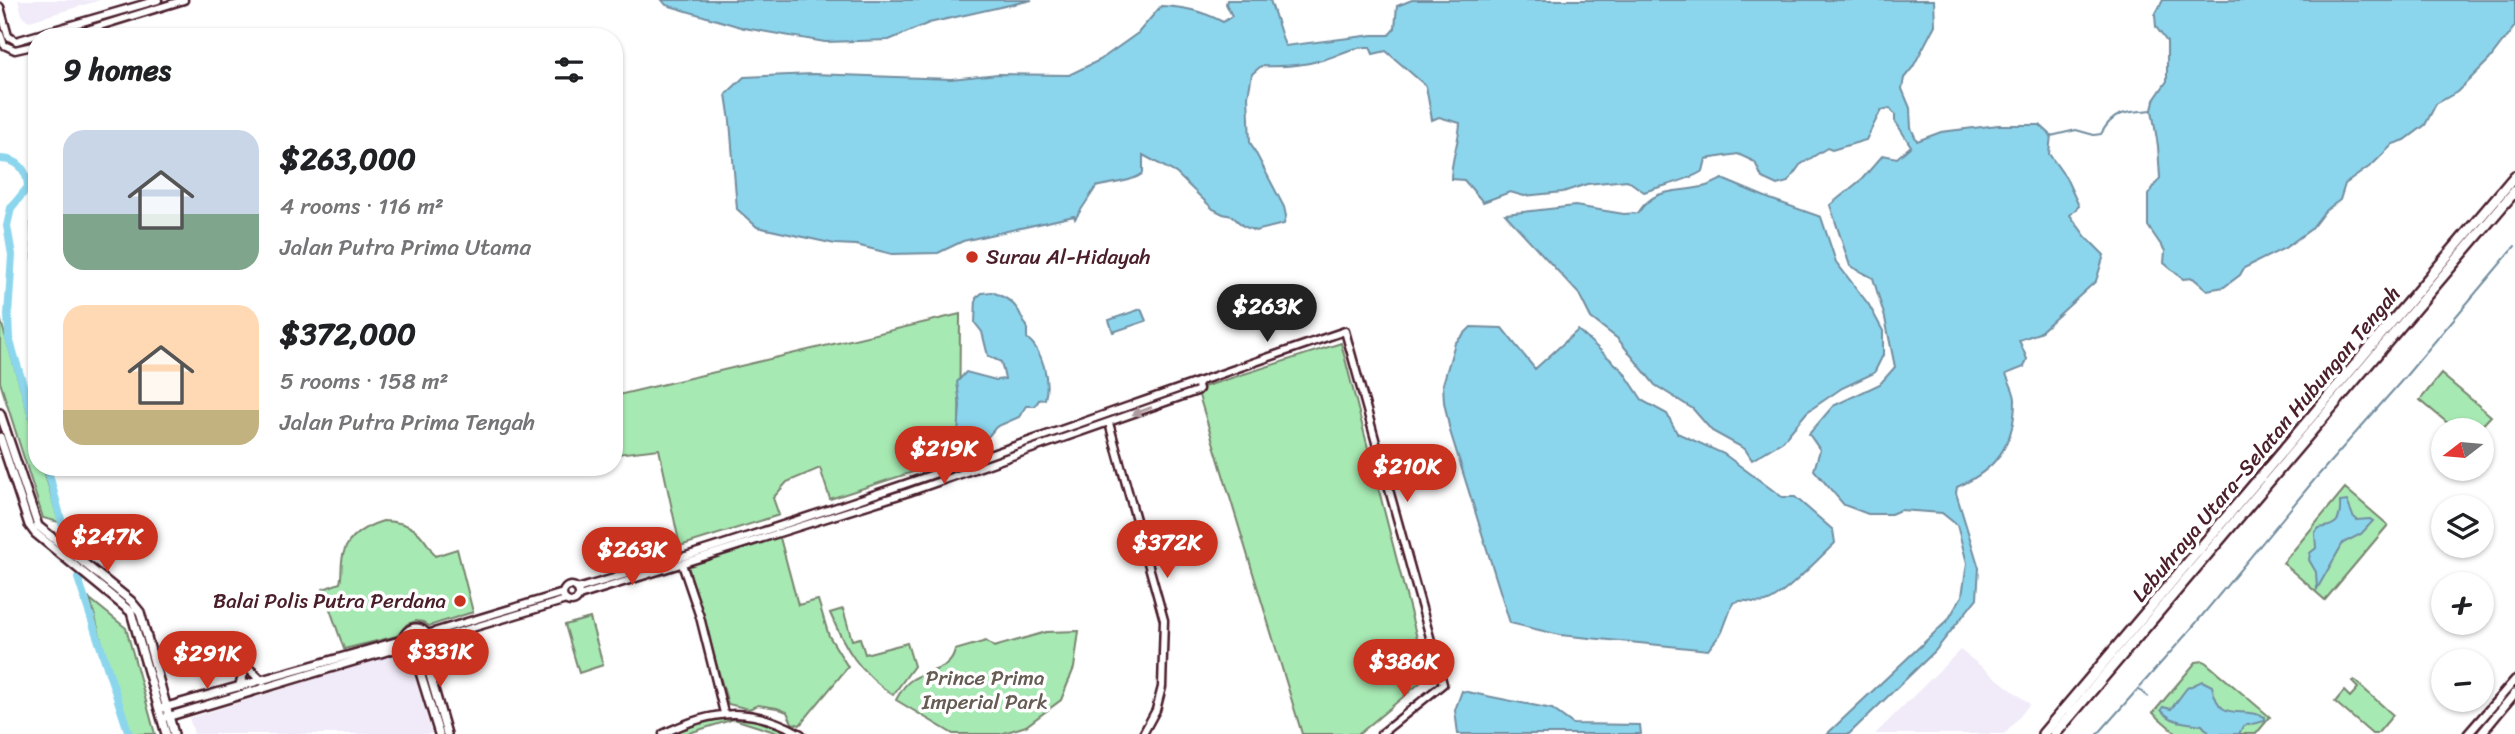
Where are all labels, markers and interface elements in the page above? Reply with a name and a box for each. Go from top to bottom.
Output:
text: 9 homes [63,43,171,97]
icon: filters [550,51,588,89]
text: $263,000 [280,132,416,186]
icon: home [119,158,203,242]
text: 4 rooms · 116 m² [280,186,444,227]
text: Jalan Putra Prima Utama [280,227,531,268]
place label: Surau Al-Hidayah [986,238,1151,276]
marker: Surau Al-Hidayah [964,249,980,265]
street label: Lebuhraya Utara–Selatan Hubungan Tengah [2122,277,2410,611]
pin: $263K [1218,284,1316,344]
text: $263K [1233,286,1301,327]
text: $372,000 [280,307,416,361]
icon: home [119,333,203,417]
text: 5 rooms · 158 m² [280,361,449,402]
text: Jalan Putra Prima Tengah [280,402,535,443]
one-way arrow [1132,406,1153,417]
north arrow [2431,418,2494,481]
map controls [2431,418,2494,712]
pin: $219K [895,426,993,486]
text: $219K [911,428,977,469]
pin: $210K [1358,444,1456,504]
text: $210K [1373,446,1441,487]
button: layers [2431,495,2494,558]
pin: $247K [58,514,156,574]
text: $247K [72,516,142,557]
pin: $372K [1118,520,1216,580]
text: $372K [1133,522,1201,563]
pin: $263K [583,528,681,587]
text: $263K [598,529,666,570]
button: + [2431,572,2494,635]
place label: Balai Polis Putra Perdana [213,582,446,620]
marker: Balai Polis Putra Perdana [452,593,468,609]
pin: $331K [391,630,489,689]
text: $331K [408,631,472,672]
pin: $291K [158,632,256,691]
text: $291K [174,633,240,674]
pin: $386K [1355,640,1453,699]
text: $386K [1369,641,1439,682]
button: − [2431,649,2494,712]
park label: Prince Prima Imperial Park [921,659,1048,721]

